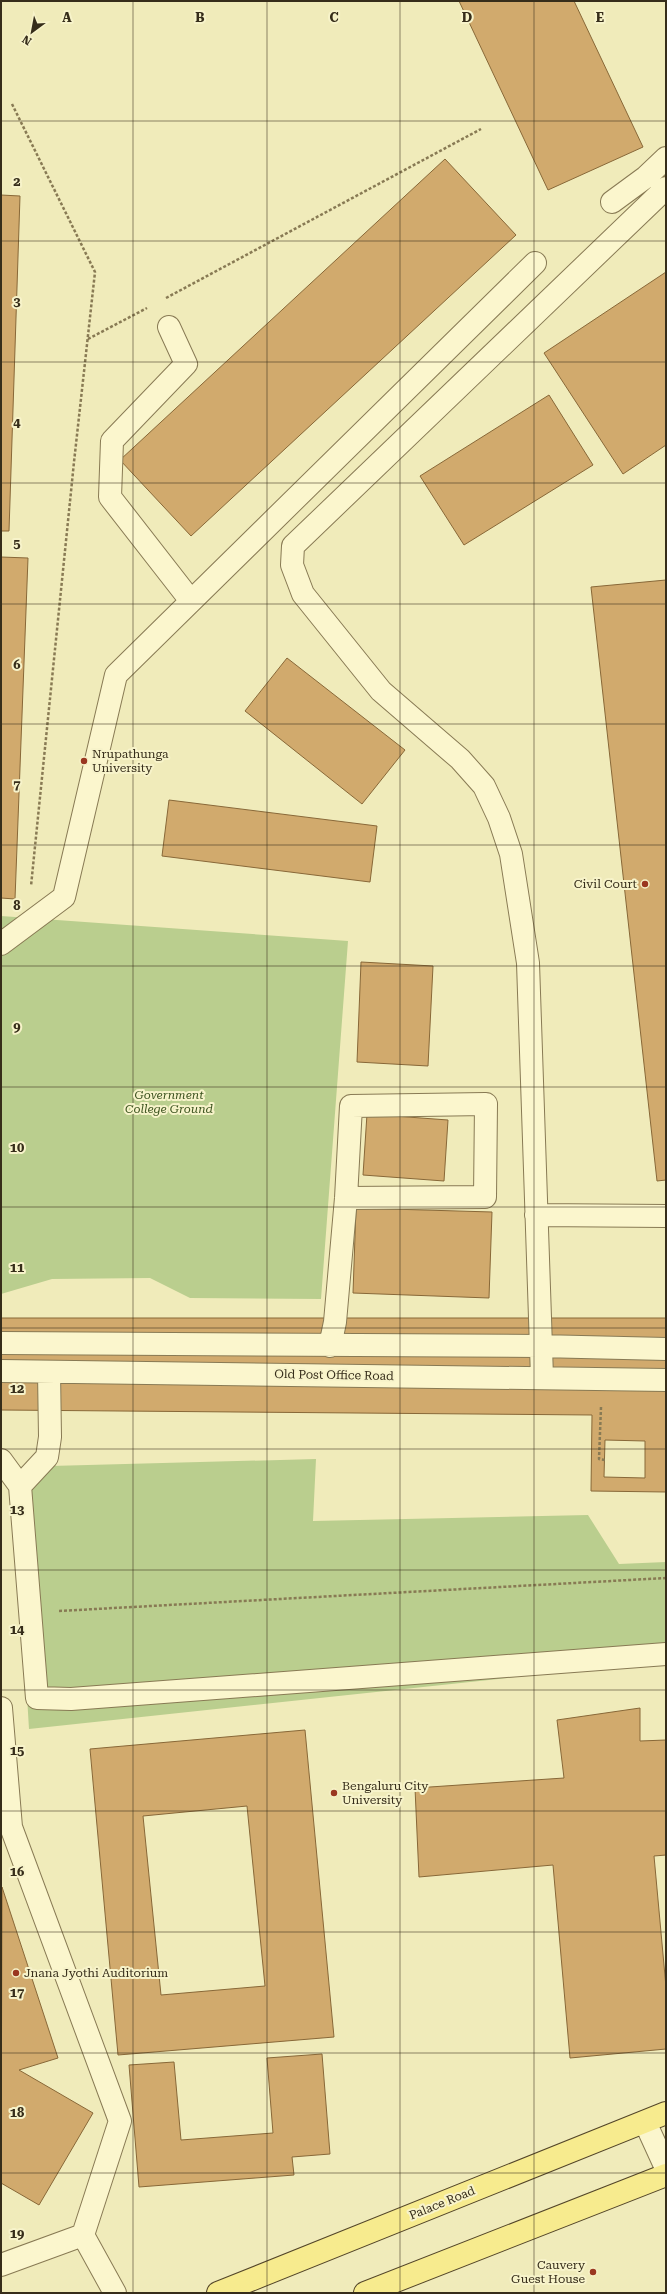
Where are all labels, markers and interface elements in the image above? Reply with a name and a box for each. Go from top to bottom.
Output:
text: A [62,10,72,25]
text: B [195,10,205,25]
text: C [329,10,339,25]
text: D [462,10,472,25]
text: E [596,10,604,25]
north arrow [12,12,52,52]
text: N [19,32,34,48]
text: 2 [13,174,21,189]
text: 3 [13,294,21,309]
text: 4 [13,415,21,430]
text: 5 [13,536,21,551]
text: 6 [13,657,21,672]
place label: Nrupathunga University [92,747,169,775]
marker: Nrupathunga University [79,756,89,766]
text: 7 [13,777,21,792]
place label: Civil Court [574,877,638,891]
marker: Civil Court [640,879,650,889]
text: 8 [13,898,21,913]
text: 9 [13,1019,21,1034]
park label: Government College Ground [125,1088,214,1116]
text: 10 [10,1140,24,1155]
text: 11 [10,1260,24,1275]
street label: Old Post Office Road [274,1367,394,1383]
text: 12 [10,1381,24,1396]
text: 13 [10,1502,24,1517]
text: 14 [10,1622,25,1637]
text: 15 [10,1743,24,1758]
place label: Bengaluru City University [342,1779,429,1807]
marker: Bengaluru City University [329,1788,339,1798]
text: 16 [10,1864,24,1879]
place label: Jnana Jyothi Auditorium [24,1966,168,1980]
marker: Jnana Jyothi Auditorium [11,1968,21,1978]
text: 17 [10,1985,24,2000]
text: 18 [10,2105,25,2120]
street label: Palace Road [407,2183,477,2223]
text: 19 [10,2226,24,2241]
place label: Cauvery Guest House [511,2258,586,2286]
marker: Cauvery Guest House [588,2267,598,2277]

